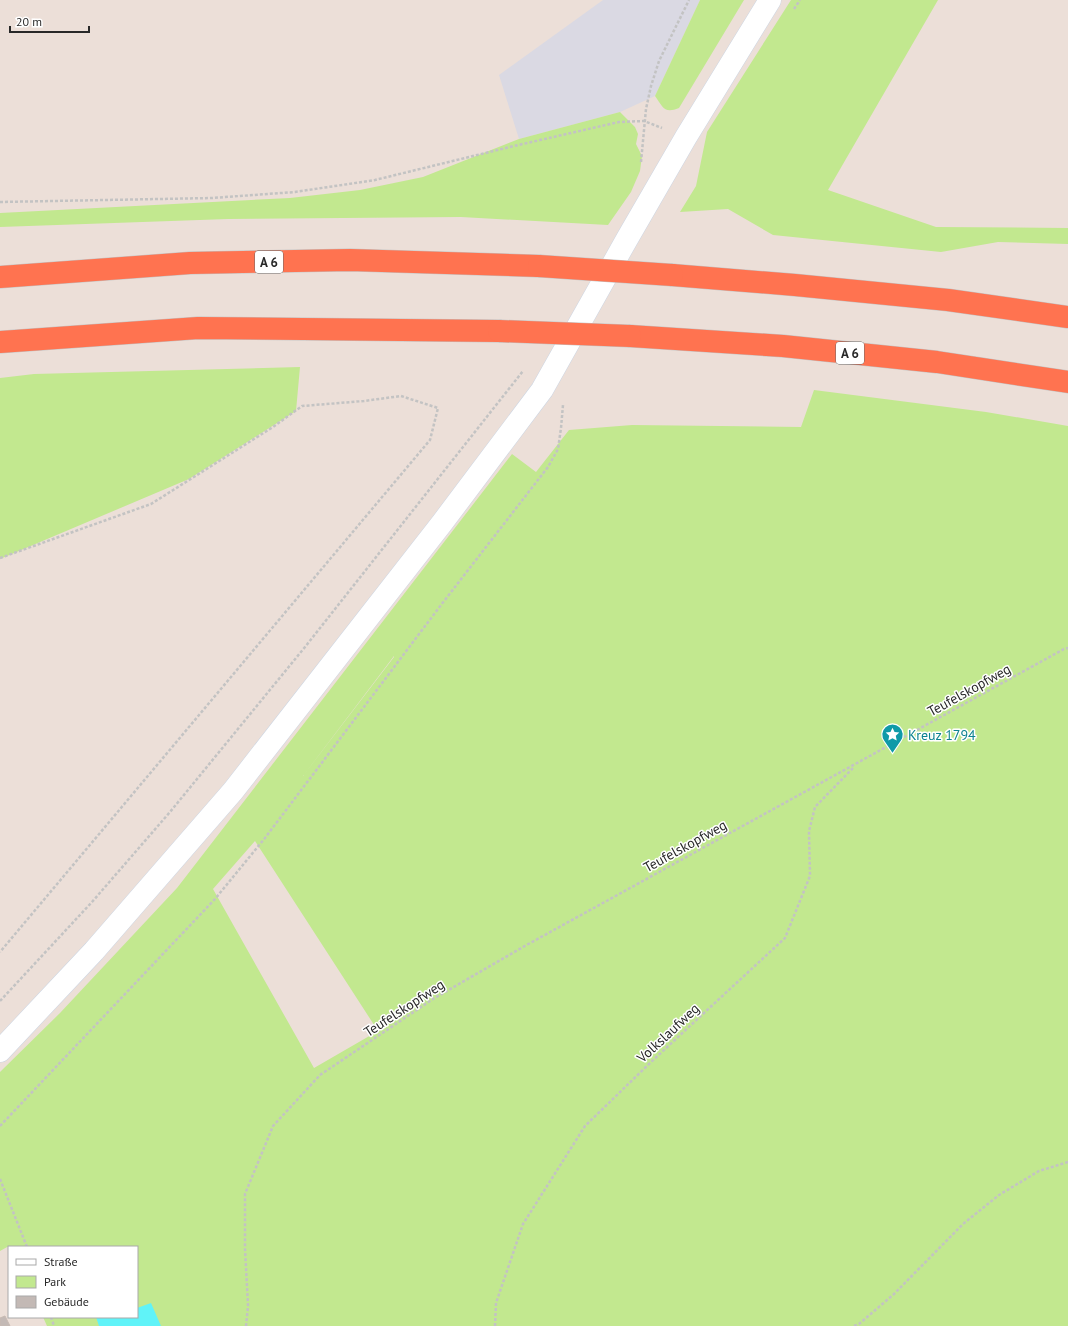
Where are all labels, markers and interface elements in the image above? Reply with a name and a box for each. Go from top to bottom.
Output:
scale bar [10,8,89,34]
text: 20 m [16,14,42,29]
road number: A 6 [255,251,283,273]
road number: A 6 [836,342,864,364]
street label: Teufelskopfweg [924,660,1014,720]
place icon: Kreuz 1794 [879,722,905,755]
place label: Kreuz 1794 [908,726,976,744]
street label: Teufelskopfweg [640,816,730,876]
street label: Teufelskopfweg [360,975,448,1041]
street label: Volkslaufweg [632,999,703,1067]
legend [8,1246,138,1318]
text: Straße [44,1254,78,1269]
text: Park [44,1274,66,1289]
text: Gebäude [44,1294,89,1309]

